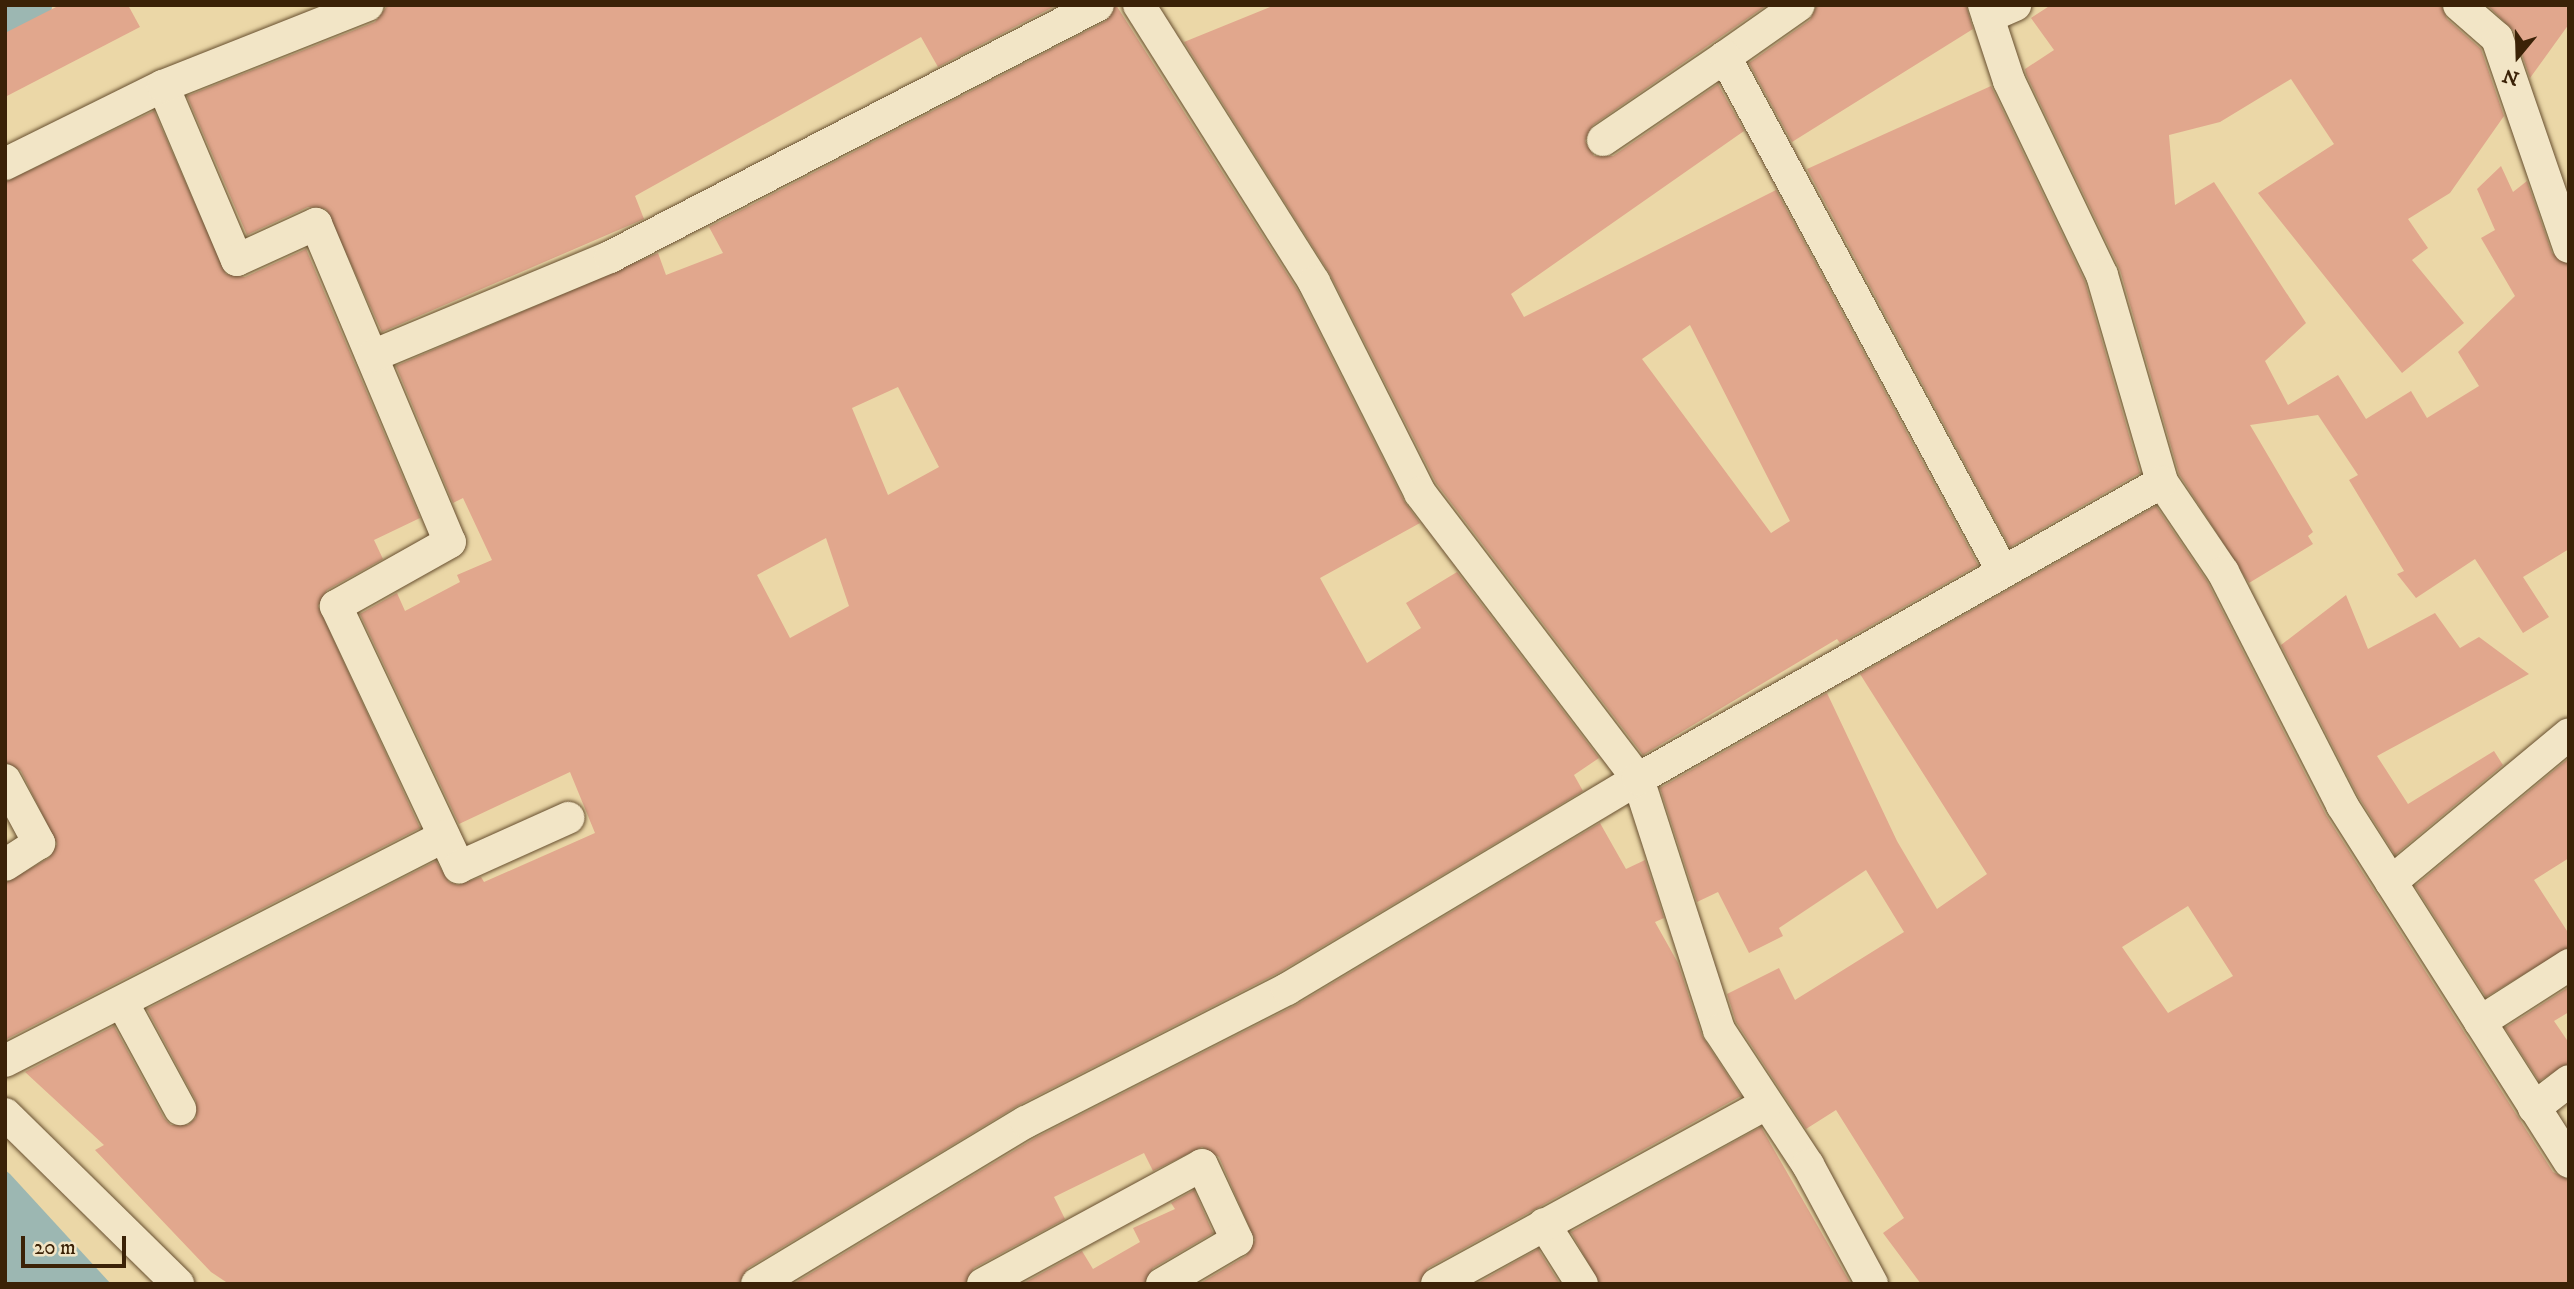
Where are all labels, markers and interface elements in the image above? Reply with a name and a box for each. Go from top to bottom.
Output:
north arrow [2483,21,2553,91]
text: N [2500,63,2522,90]
scale bar [24,1222,130,1266]
text: 20 m [34,1235,76,1261]

